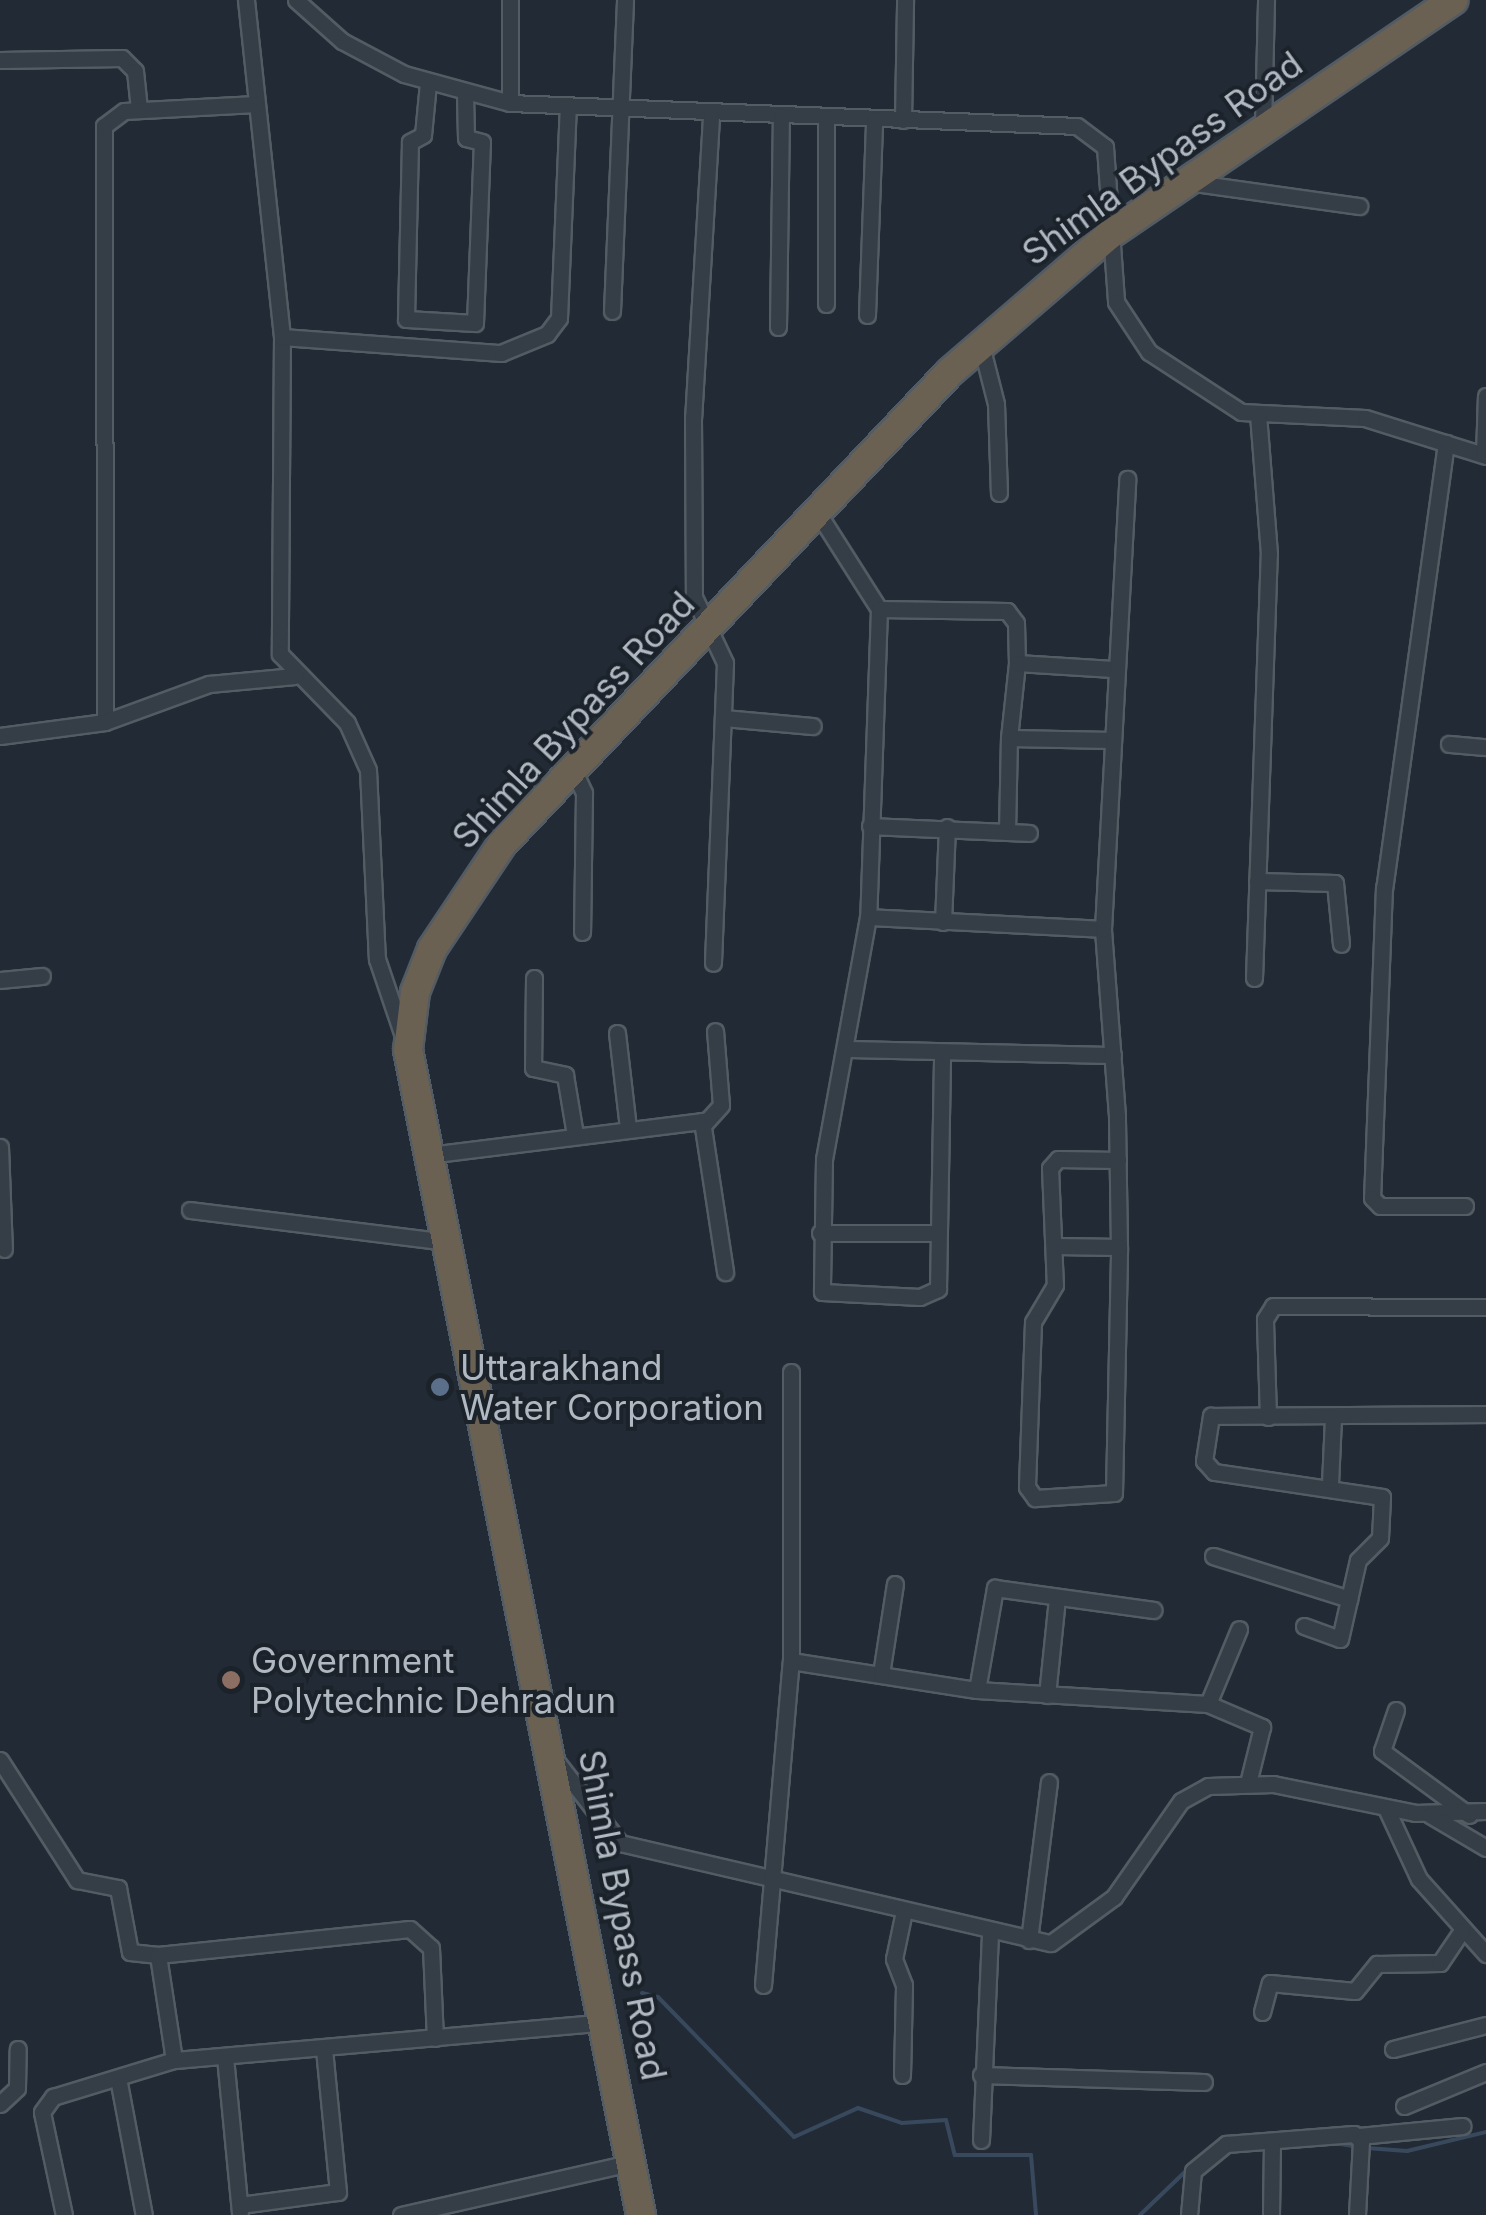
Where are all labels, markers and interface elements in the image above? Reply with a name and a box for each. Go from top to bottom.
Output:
street label: Shimla Bypass Road [1014,42,1310,274]
street label: Shimla Bypass Road [443,583,703,857]
place label: Uttarakhand Water Corporation [460,1346,764,1428]
marker: Uttarakhand Water Corporation [429,1376,451,1398]
place label: Government Polytechnic Dehradun [251,1639,616,1721]
marker: Government Polytechnic Dehradun [220,1669,242,1691]
street label: Shimla Bypass Road [570,1746,676,2084]

